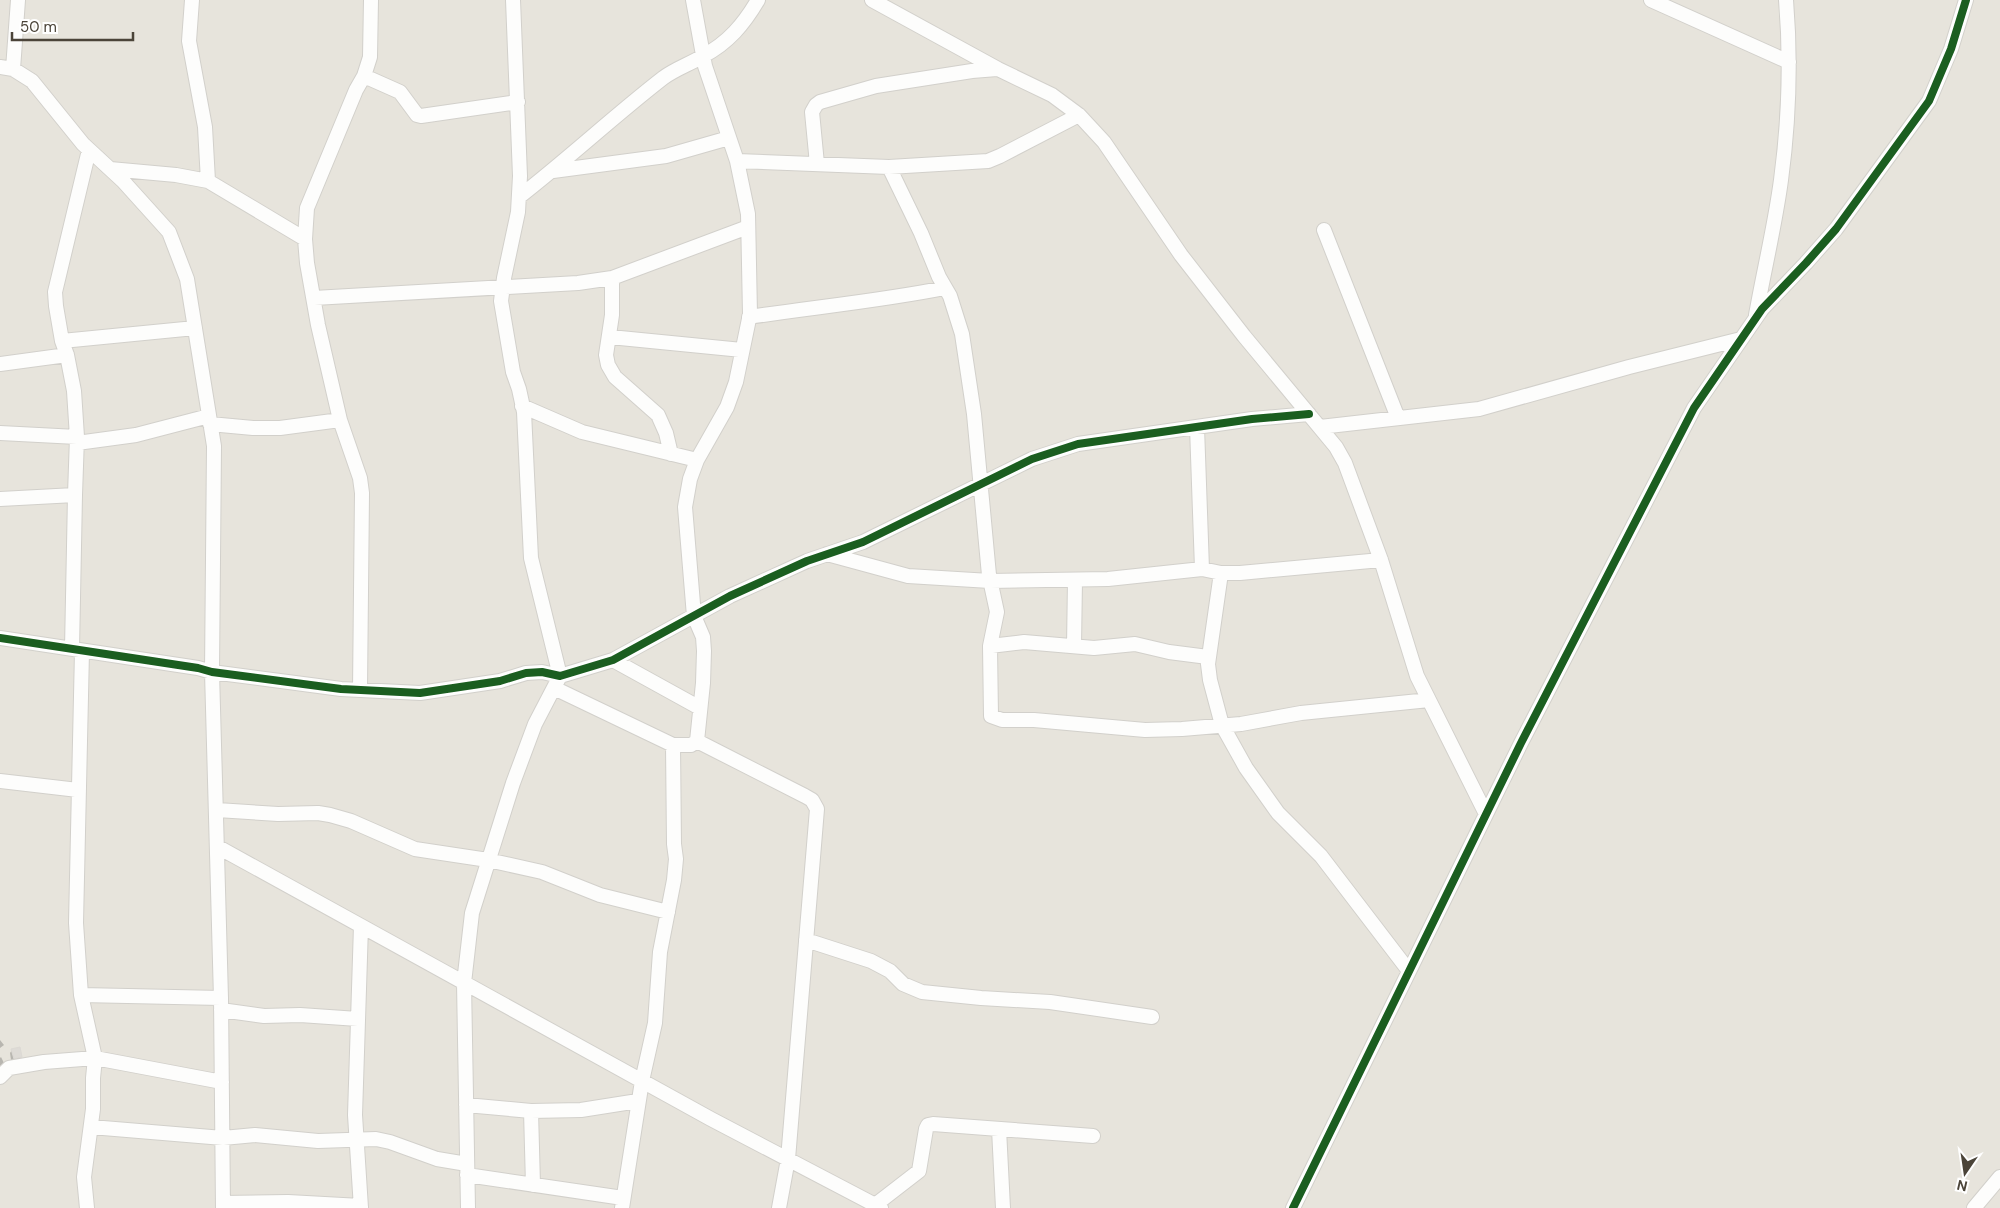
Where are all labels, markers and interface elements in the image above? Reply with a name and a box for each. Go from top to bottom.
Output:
scale bar [12,10,134,42]
text: 50 m [20,17,57,37]
north arrow [1940,1148,1990,1198]
text: N [1955,1176,1969,1196]

